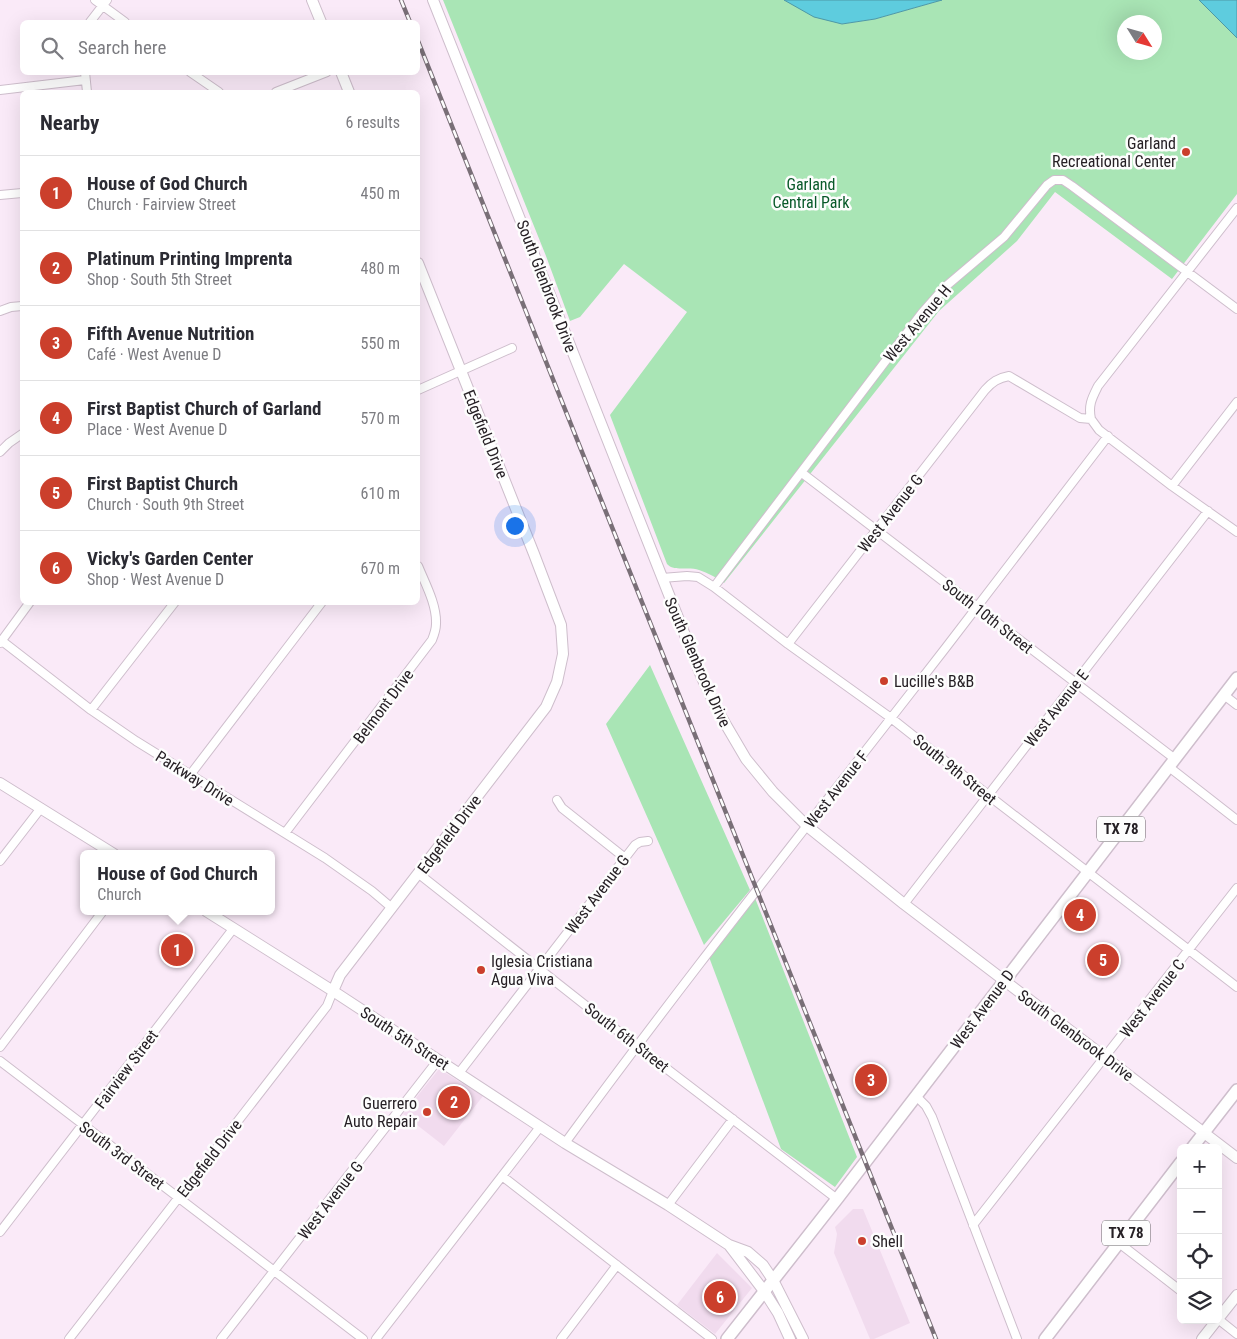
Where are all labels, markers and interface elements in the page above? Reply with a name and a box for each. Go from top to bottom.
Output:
north arrow [1117,15,1162,60]
search box [20,20,420,75]
icon: search [38,34,66,62]
text: Search here [78,36,166,59]
text: Nearby [40,111,99,135]
text: 6 results [345,113,400,132]
place label: Garland Recreational Center [1052,134,1176,171]
marker: Garland Recreational Center [1180,146,1192,158]
text: House of God Church [87,172,248,195]
park label: Garland Central Park [772,175,850,212]
text: 1 [52,184,60,203]
text: 450 m [361,184,400,203]
text: Church · Fairview Street [87,195,236,214]
street label: South Glenbrook Drive [513,217,580,355]
text: Platinum Printing Imprenta [87,247,292,270]
text: 2 [52,259,60,278]
text: 480 m [361,259,400,278]
text: Shop · South 5th Street [87,270,232,289]
street label: West Avenue H [880,281,955,366]
text: Fifth Avenue Nutrition [87,322,254,345]
text: 3 [52,334,60,353]
text: 550 m [361,334,400,353]
text: Café · West Avenue D [87,345,221,364]
street label: Edgefield Drive [459,387,512,481]
text: First Baptist Church of Garland [87,397,321,420]
text: 4 [52,409,60,428]
text: 570 m [361,409,400,428]
text: Place · West Avenue D [87,420,227,439]
street label: West Avenue G [854,470,927,556]
text: First Baptist Church [87,472,238,495]
text: 5 [52,484,60,503]
text: 610 m [361,484,400,503]
text: Church · South 9th Street [87,495,244,514]
your location [502,513,528,539]
text: Vicky's Garden Center [87,547,253,570]
text: 6 [52,559,60,578]
text: 670 m [361,559,400,578]
text: Shop · West Avenue D [87,570,224,589]
street label: South 10th Street [939,575,1037,658]
street label: South Glenbrook Drive [660,594,735,730]
street label: Belmont Drive [349,665,417,747]
street label: West Avenue E [1020,666,1092,751]
place label: Lucille's B&B [894,672,974,691]
marker: Lucille's B&B [878,675,890,687]
street label: South 9th Street [909,730,1000,809]
street label: Parkway Drive [152,747,237,810]
street label: West Avenue F [800,747,873,832]
street label: Edgefield Drive [414,791,485,877]
road number: TX 78 [1097,816,1145,842]
popup [80,850,275,915]
street label: West Avenue G [561,851,633,938]
text: House of God Church [97,862,258,885]
text: Church [97,885,142,904]
pin: 4 [1064,896,1096,934]
pin: 1 [161,931,193,969]
pin: 5 [1087,941,1119,979]
place label: Iglesia Cristiana Agua Viva [491,952,593,989]
street label: West Avenue C [1116,955,1189,1041]
marker: Iglesia Cristiana Agua Viva [475,964,487,976]
street label: West Avenue D [947,966,1018,1053]
street label: South Glenbrook Drive [1014,986,1137,1085]
street label: South 6th Street [581,999,673,1076]
street label: South 5th Street [357,1003,453,1074]
street label: Fairview Street [91,1026,162,1112]
pin: 3 [855,1061,887,1099]
pin: 2 [438,1083,470,1121]
place label: Guerrero Auto Repair [344,1094,417,1131]
marker: Guerrero Auto Repair [421,1106,433,1118]
street label: Edgefield Drive [173,1116,246,1201]
street label: South 3rd Street [75,1117,168,1194]
map controls [1177,1144,1222,1324]
button: + [1177,1144,1222,1189]
street label: West Avenue G [294,1157,367,1243]
button: − [1177,1189,1222,1234]
road number: TX 78 [1102,1220,1150,1246]
place label: Shell [872,1232,903,1251]
button: locate [1177,1234,1222,1279]
marker: Shell [856,1235,868,1247]
pin: 6 [704,1278,736,1316]
button: layers [1177,1279,1222,1324]

